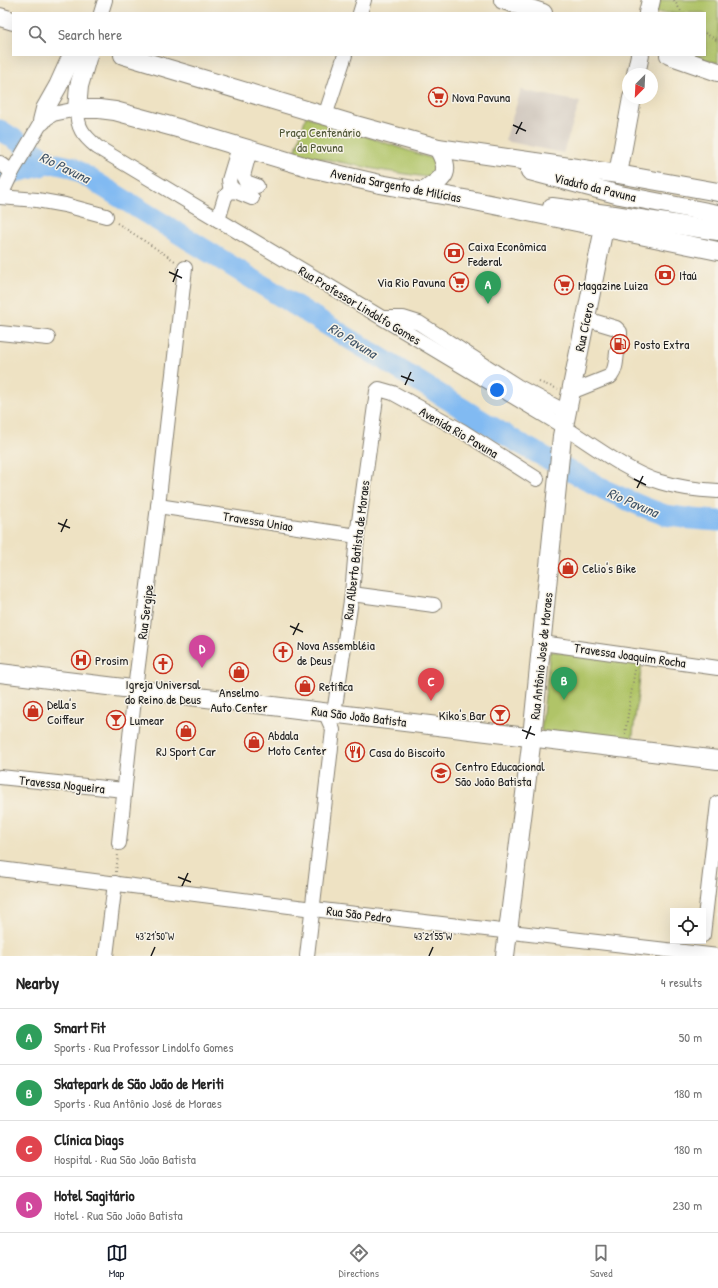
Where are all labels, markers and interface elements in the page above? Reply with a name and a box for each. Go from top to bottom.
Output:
search box [12,12,706,56]
icon: search [26,23,48,45]
text: Search here [58,24,122,45]
north arrow [622,68,658,104]
supermarket icon: Nova Pavuna [427,86,449,108]
place label: Nova Pavuna [452,88,510,106]
park label: Praça Centenário da Pavuna [279,123,361,156]
water label: Rio Pavuna [37,147,95,188]
street label: Avenida Sargento de Milícias [329,164,463,206]
street label: Viaduto da Pavuna [552,168,638,206]
place label: Caixa Econômica Federal [467,237,546,270]
bank icon: Caixa Econômica Federal [443,242,465,264]
street label: Rua Professor Lindolfo Gomes [296,261,424,349]
bank icon: Itaú [654,264,676,286]
place label: Itaú [679,266,697,284]
supermarket icon: Via Rio Pavuna [448,271,470,293]
pin: A [475,271,501,304]
place label: Via Rio Pavuna [377,273,445,291]
supermarket icon: Magazine Luiza [553,274,575,296]
place label: Magazine Luiza [578,276,648,294]
street label: Rua Cícero [570,301,598,353]
water label: Rio Pavuna [325,318,382,363]
fuel station icon: Posto Extra [609,333,631,355]
place label: Posto Extra [634,335,689,353]
your location [487,380,507,400]
street label: Avenida Rio Pavuna [416,402,502,462]
street label: Rua Alberto Batista de Moraes [339,479,373,621]
water label: Rio Pavuna [605,483,663,522]
street label: Travessa Uniao [222,507,294,535]
shop icon: Celio's Bike [557,557,579,579]
place label: Celio's Bike [582,559,636,577]
street label: Rua Sergipe [133,584,157,640]
street label: Rua Antônio José de Moraes [525,591,557,721]
pin: D [189,635,215,668]
place label: Nova Assembléia de Deus [297,636,375,669]
street label: Travessa Joaquim Rocha [573,638,687,672]
church icon: Nova Assembléia de Deus [272,641,294,663]
hospital icon: Prosim [70,649,92,671]
place label: Prosim [95,651,128,669]
church icon: Igreja Universal do Reino de Deus [152,653,174,675]
shop icon: Anselmo Auto Center [228,661,250,683]
pin: B [551,667,577,700]
pin: C [418,668,444,701]
place label: Igreja Universal do Reino de Deus [125,675,201,708]
shop icon: Retífica [294,675,316,697]
place label: Retífica [319,677,353,695]
place label: Anselmo Auto Center [210,683,268,716]
place label: Della's Coiffeur [47,695,84,728]
shop icon: Della's Coiffeur [22,700,44,722]
street label: Rua São João Batista [311,701,407,731]
bar icon: Kiko's Bar [489,704,511,726]
place label: Kiko's Bar [439,706,486,724]
bar icon: Lumear [105,709,127,731]
place label: Lumear [130,711,164,729]
shop icon: RJ Sport Car [175,720,197,742]
place label: Abdala Moto Center [268,726,327,759]
shop icon: Abdala Moto Center [243,731,265,753]
restaurant icon: Casa do Biscoito [344,741,366,763]
place label: RJ Sport Car [156,742,216,760]
place label: Casa do Biscoito [369,743,445,761]
place label: Centro Educacional São João Batista [455,757,545,790]
school or university icon: Centro Educacional São João Batista [430,762,452,784]
street label: Travessa Nogueira [18,771,106,797]
street label: Rua São Pedro [326,901,392,927]
map controls [670,908,706,944]
button: locate [670,908,706,944]
text: 43°21'50"W [136,930,175,943]
text: 43°21'55"W [414,930,453,943]
text: Nearby [16,971,59,994]
text: 4 results [661,973,702,991]
text: Smart Fit [54,1017,106,1038]
text: A [26,1028,32,1046]
text: 50 m [679,1028,702,1046]
text: Sports · Rua Professor Lindolfo Gomes [54,1038,233,1056]
text: Skatepark de São João de Meriti [54,1073,224,1094]
text: B [26,1084,32,1102]
text: 180 m [674,1084,702,1102]
text: Sports · Rua Antônio José de Moraes [54,1094,222,1112]
text: Clínica Diags [54,1129,124,1150]
text: C [25,1140,33,1158]
text: 180 m [674,1140,702,1158]
text: Hospital · Rua São João Batista [54,1150,196,1168]
text: Hotel Sagitário [54,1185,135,1206]
text: D [26,1196,32,1214]
text: 230 m [672,1196,702,1214]
text: Hotel · Rua São João Batista [54,1206,183,1224]
tab: Map [106,1242,128,1280]
tab: Directions [339,1242,379,1280]
tab: Saved [590,1242,612,1280]

